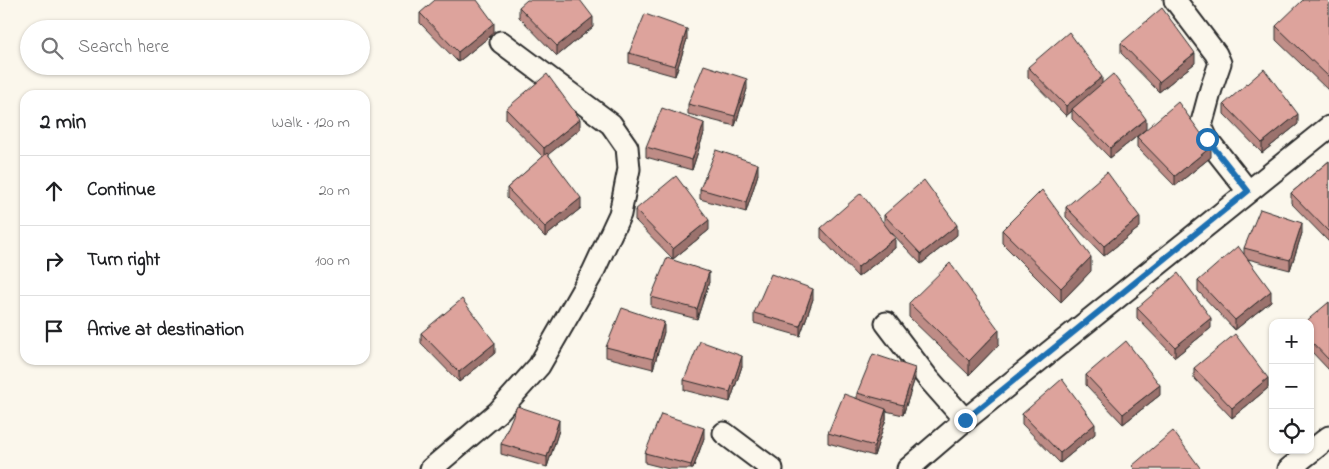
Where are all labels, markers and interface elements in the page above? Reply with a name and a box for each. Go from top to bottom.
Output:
search box [20,20,370,75]
icon: search [38,34,66,62]
text: Search here [78,34,169,61]
text: 2 min [40,108,86,138]
text: Walk · 120 m [271,111,350,135]
route start [1196,128,1219,151]
icon: ahead [40,177,68,205]
text: Continue [87,177,155,204]
text: 20 m [319,179,350,203]
icon: right [40,247,68,275]
text: Turn right [87,247,160,274]
text: 100 m [315,249,350,273]
icon: arrive [40,317,68,345]
text: Arrive at destination [87,317,244,344]
map controls [1269,319,1314,454]
button: + [1269,319,1314,364]
button: − [1269,364,1314,409]
route end [954,409,977,432]
button: locate [1269,409,1314,454]

